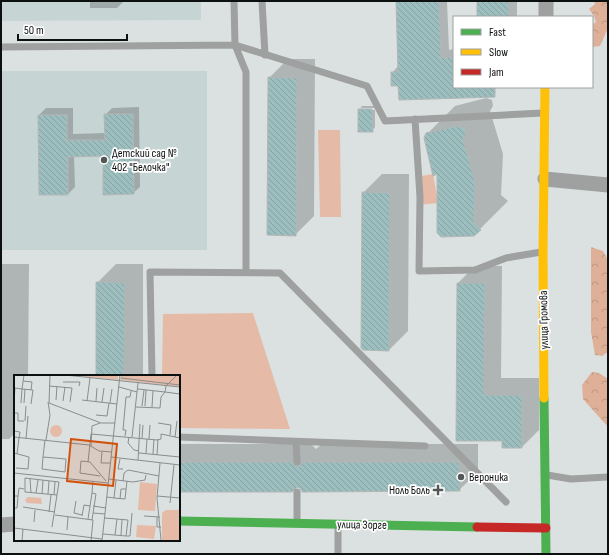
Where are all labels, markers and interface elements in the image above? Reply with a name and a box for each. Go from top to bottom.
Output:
scale bar [18,16,127,42]
legend [453,16,593,88]
text: 50 m [24,23,44,38]
text: Fast [489,25,506,40]
text: Slow [489,45,508,60]
text: Jam [488,65,504,80]
place label: Детский сад № 402 "Белочка" [112,146,177,175]
marker: Детский сад № 402 "Белочка" [99,155,109,165]
street label: улица Громова [536,290,552,350]
inset map [14,375,180,541]
place label: Вероника [469,470,509,485]
marker: Вероника [456,472,466,482]
place label: Ноль Боль [389,483,430,498]
marker: Ноль Боль [433,485,443,495]
street label: улица Зорге [337,517,387,533]

